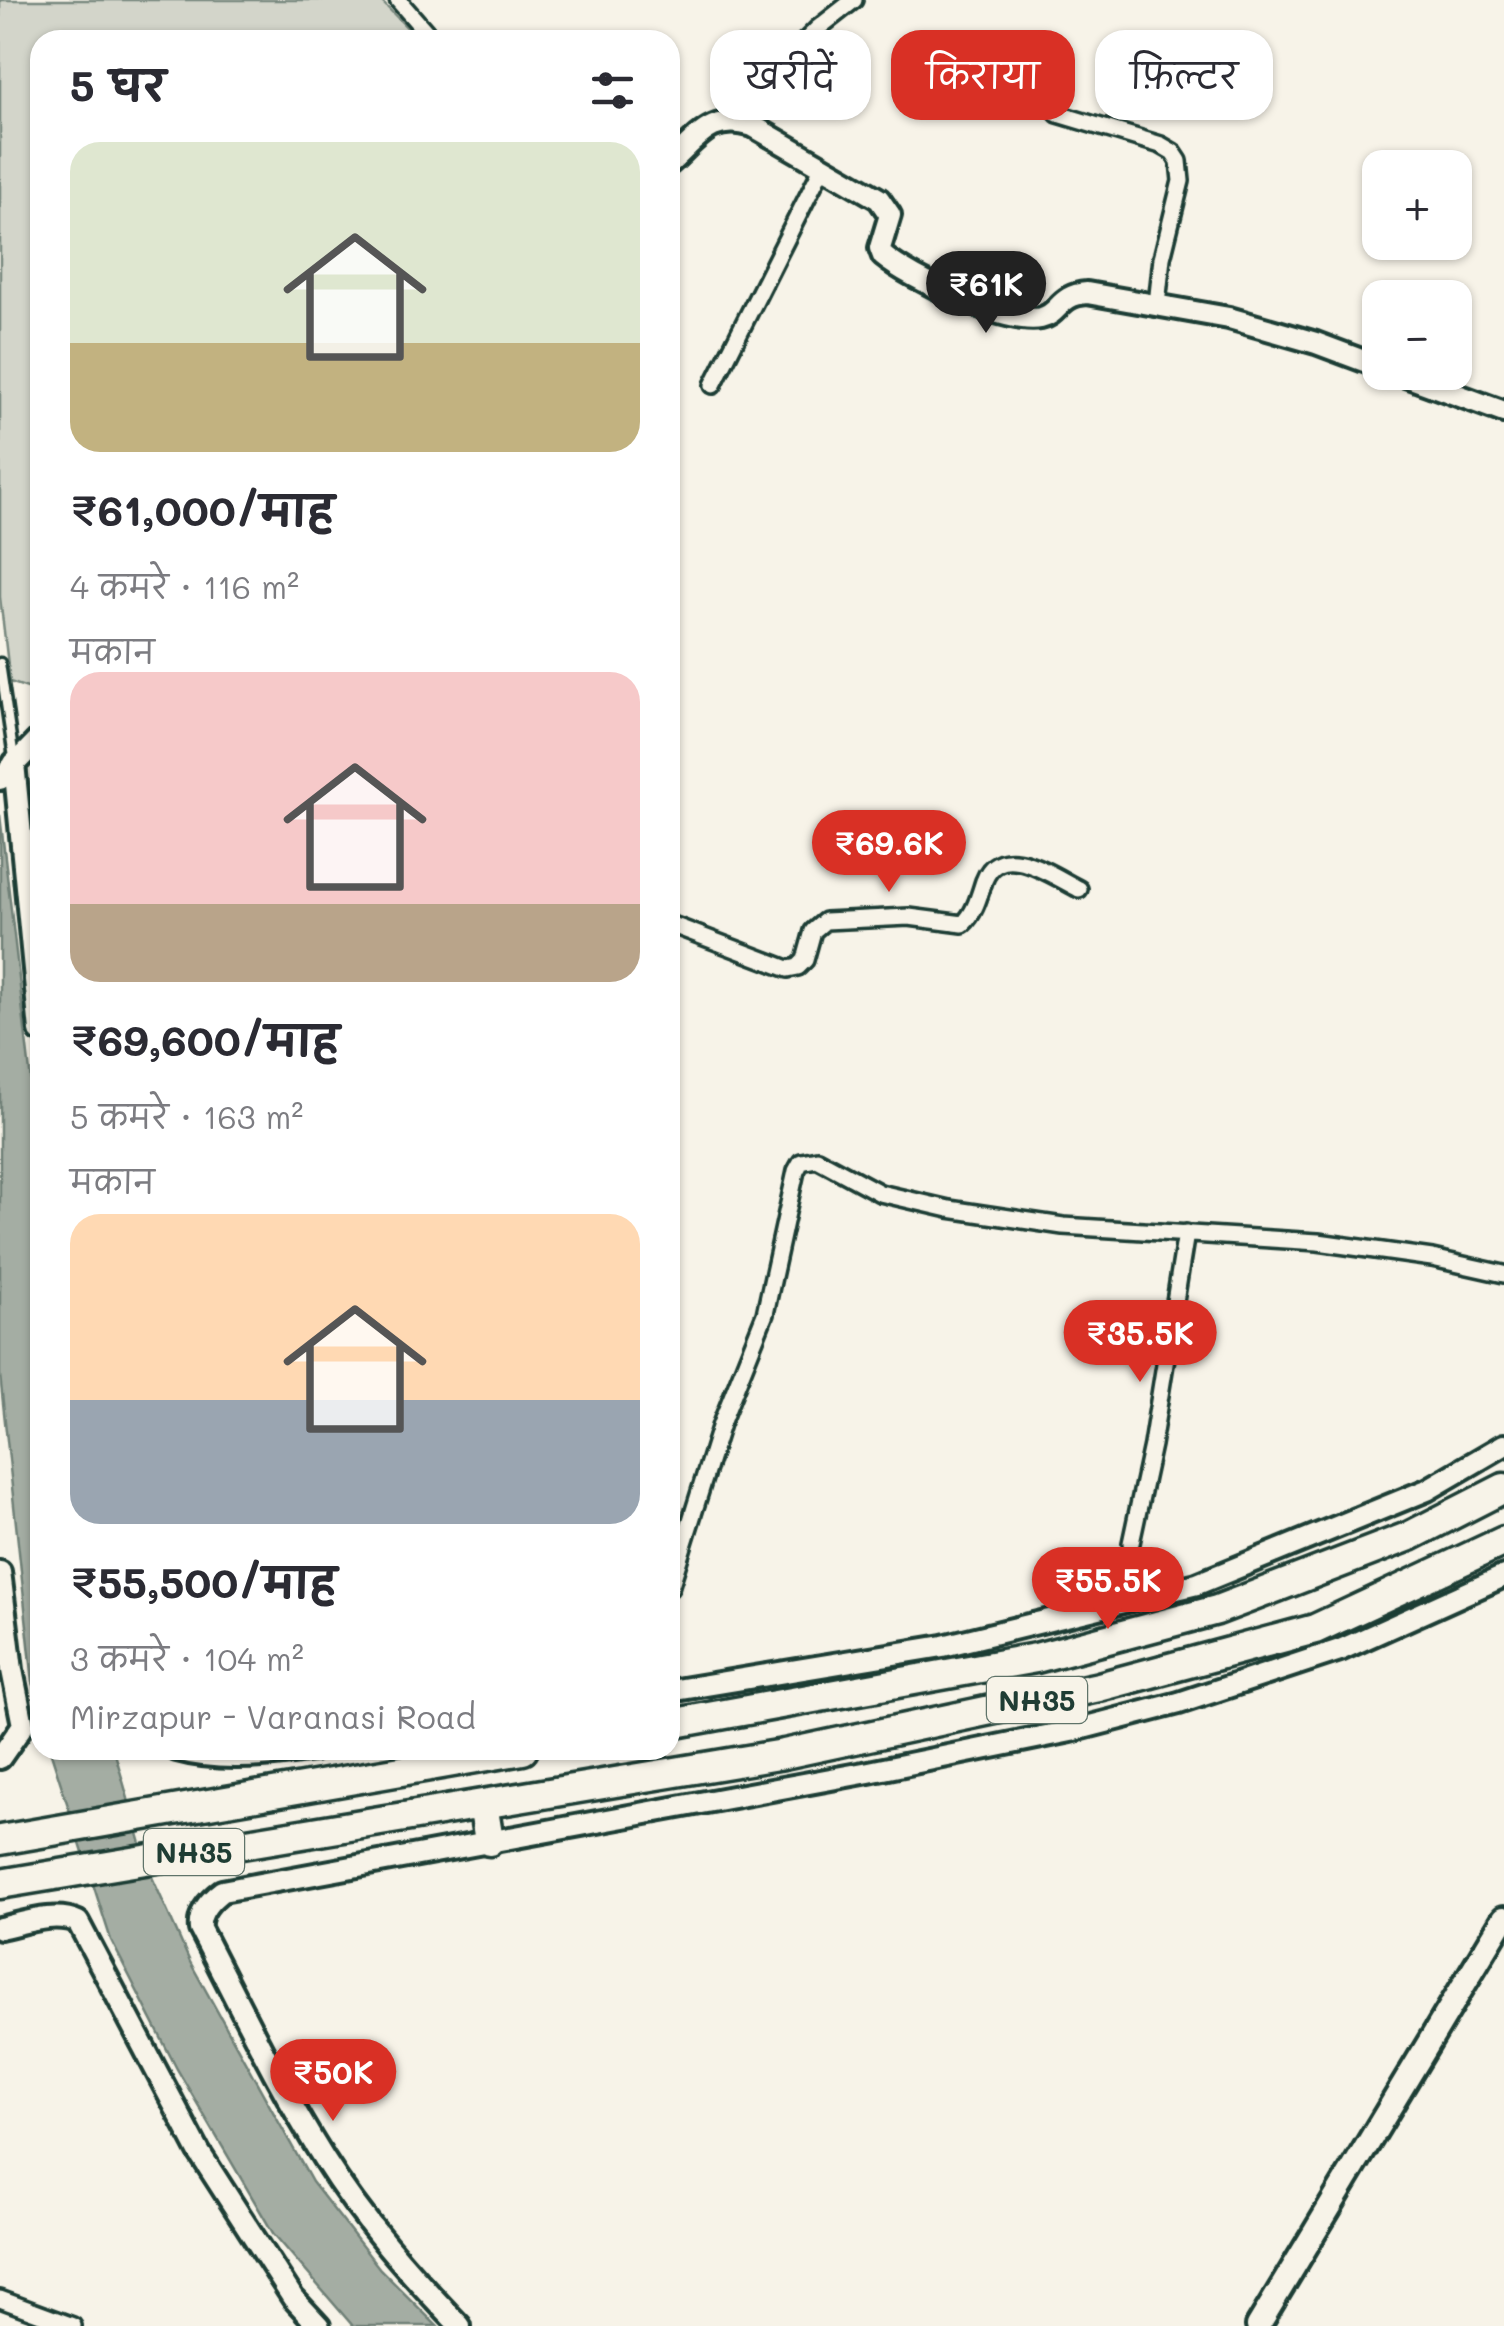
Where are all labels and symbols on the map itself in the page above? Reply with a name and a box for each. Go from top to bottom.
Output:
pin: ₹61K [927,251,1045,336]
pin: ₹69.6K [808,810,970,895]
pin: ₹35.5K [1059,1300,1221,1385]
pin: ₹55.5K [1027,1547,1189,1632]
road number: NH35 [987,1677,1087,1723]
road number: NH35 [144,1829,244,1875]
pin: ₹50K [274,2039,392,2124]

